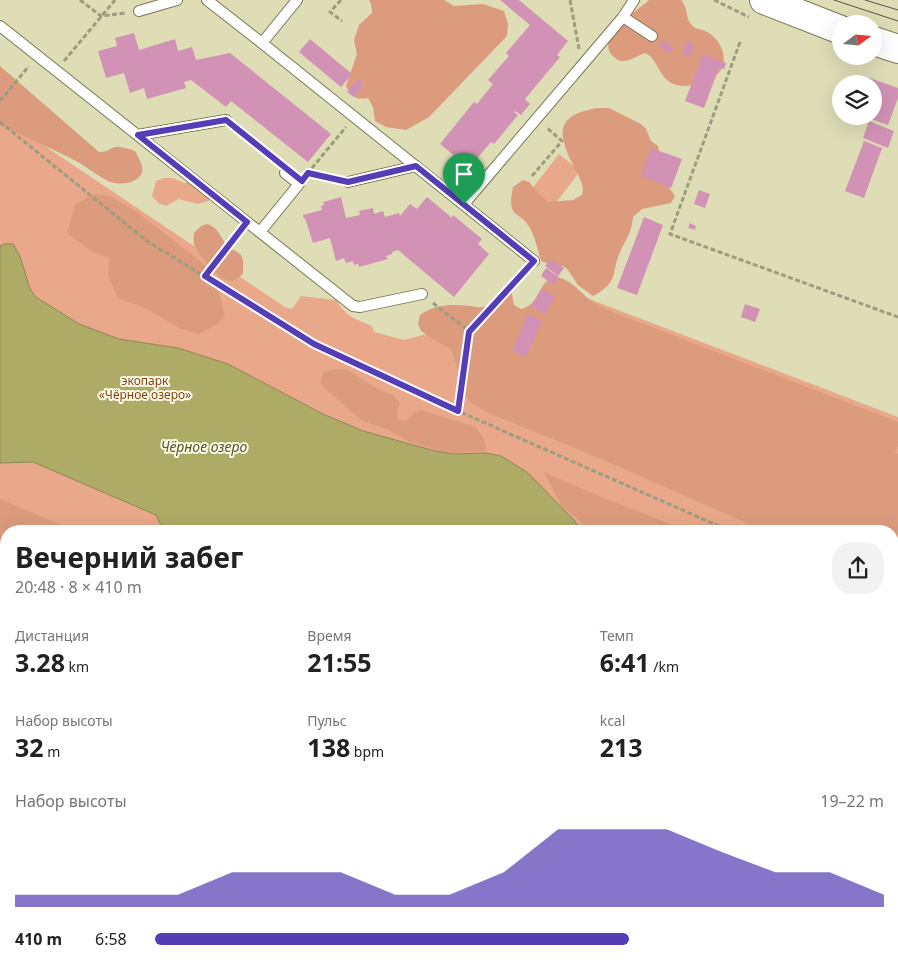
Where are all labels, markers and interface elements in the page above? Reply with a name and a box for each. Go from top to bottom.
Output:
north arrow [832,15,882,65]
map controls [832,15,882,125]
button: layers [832,75,882,125]
pin [443,153,485,204]
icon: arrive [450,160,478,188]
park label: экопарк «Чёрное озеро» [99,372,191,403]
water label: Чёрное озеро [161,437,247,456]
text: Вечерний забег [15,538,243,576]
button: share [832,542,884,594]
text: 20:48 · 8 × 410 m [15,576,142,598]
text: Дистанция [15,626,89,645]
text: Время [307,626,351,645]
text: Темп [600,626,634,645]
text: 3.28 [15,645,65,679]
text: 21:55 [307,645,372,679]
text: 6:41 [600,645,650,679]
text: km [65,657,89,676]
text: /km [650,657,679,676]
text: Набор высоты [15,711,113,730]
text: Пульс [307,711,347,730]
text: kcal [600,711,625,730]
text: 32 [15,730,44,764]
text: 138 [307,730,350,764]
text: 213 [600,730,643,764]
text: m [44,742,60,761]
text: bpm [350,742,384,761]
text: Набор высоты [15,790,127,812]
text: 19–22 m [820,790,884,812]
text: 410 m [15,928,62,950]
text: 6:58 [95,928,127,950]

